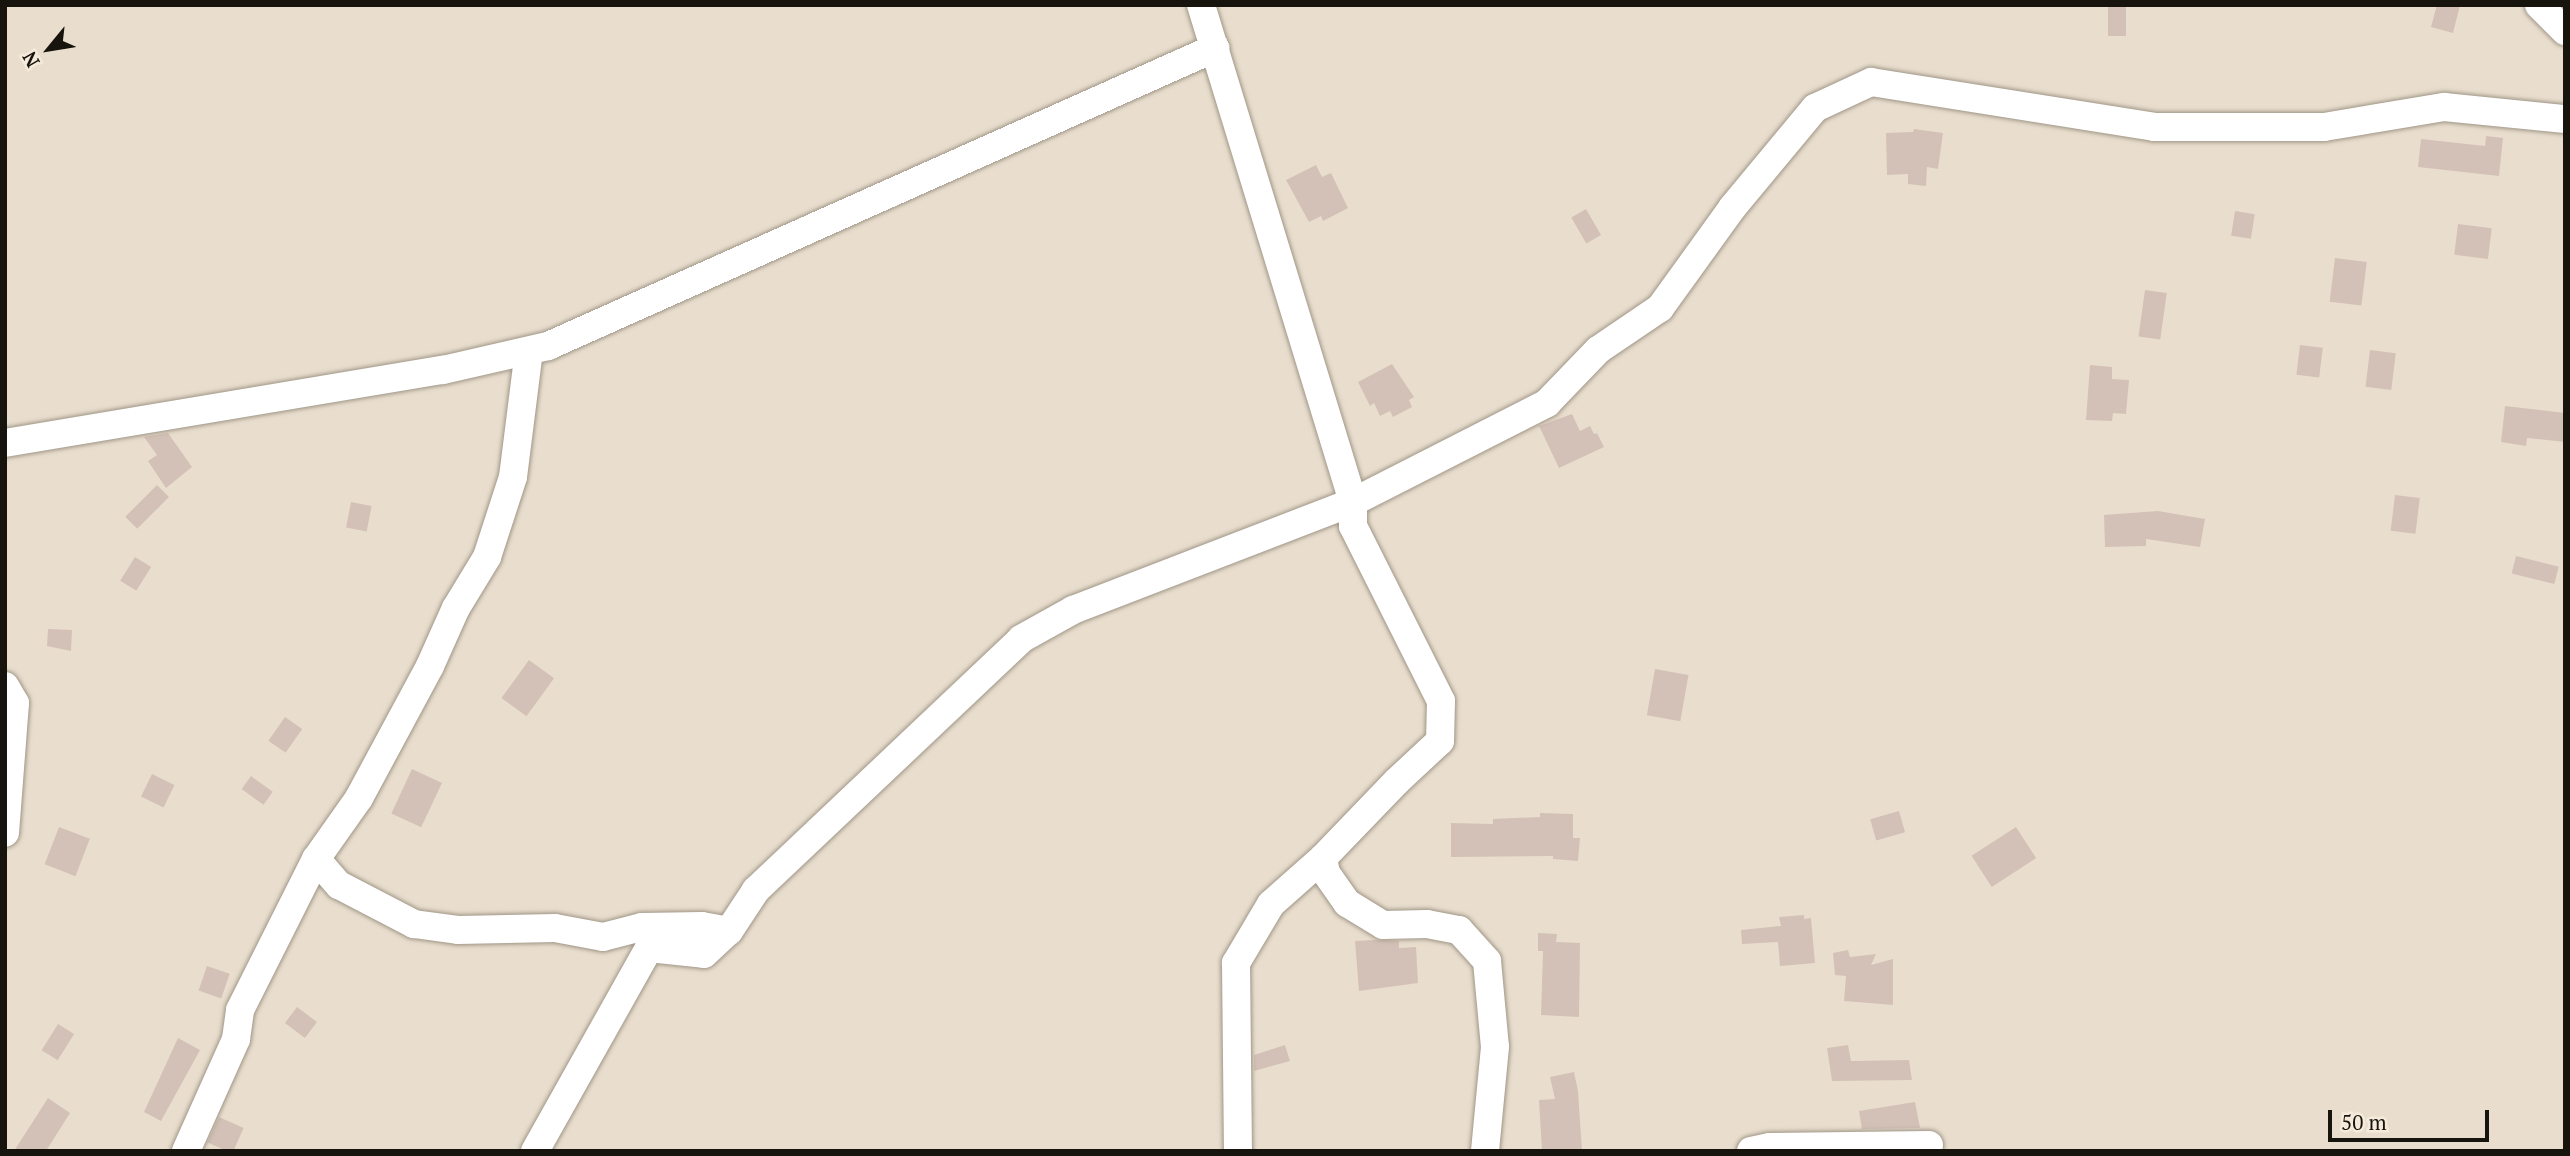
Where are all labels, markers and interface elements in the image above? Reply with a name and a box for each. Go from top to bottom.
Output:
north arrow [14,14,84,84]
text: N [16,47,45,72]
scale bar [2332,1096,2493,1140]
text: 50 m [2341,1108,2387,1136]

